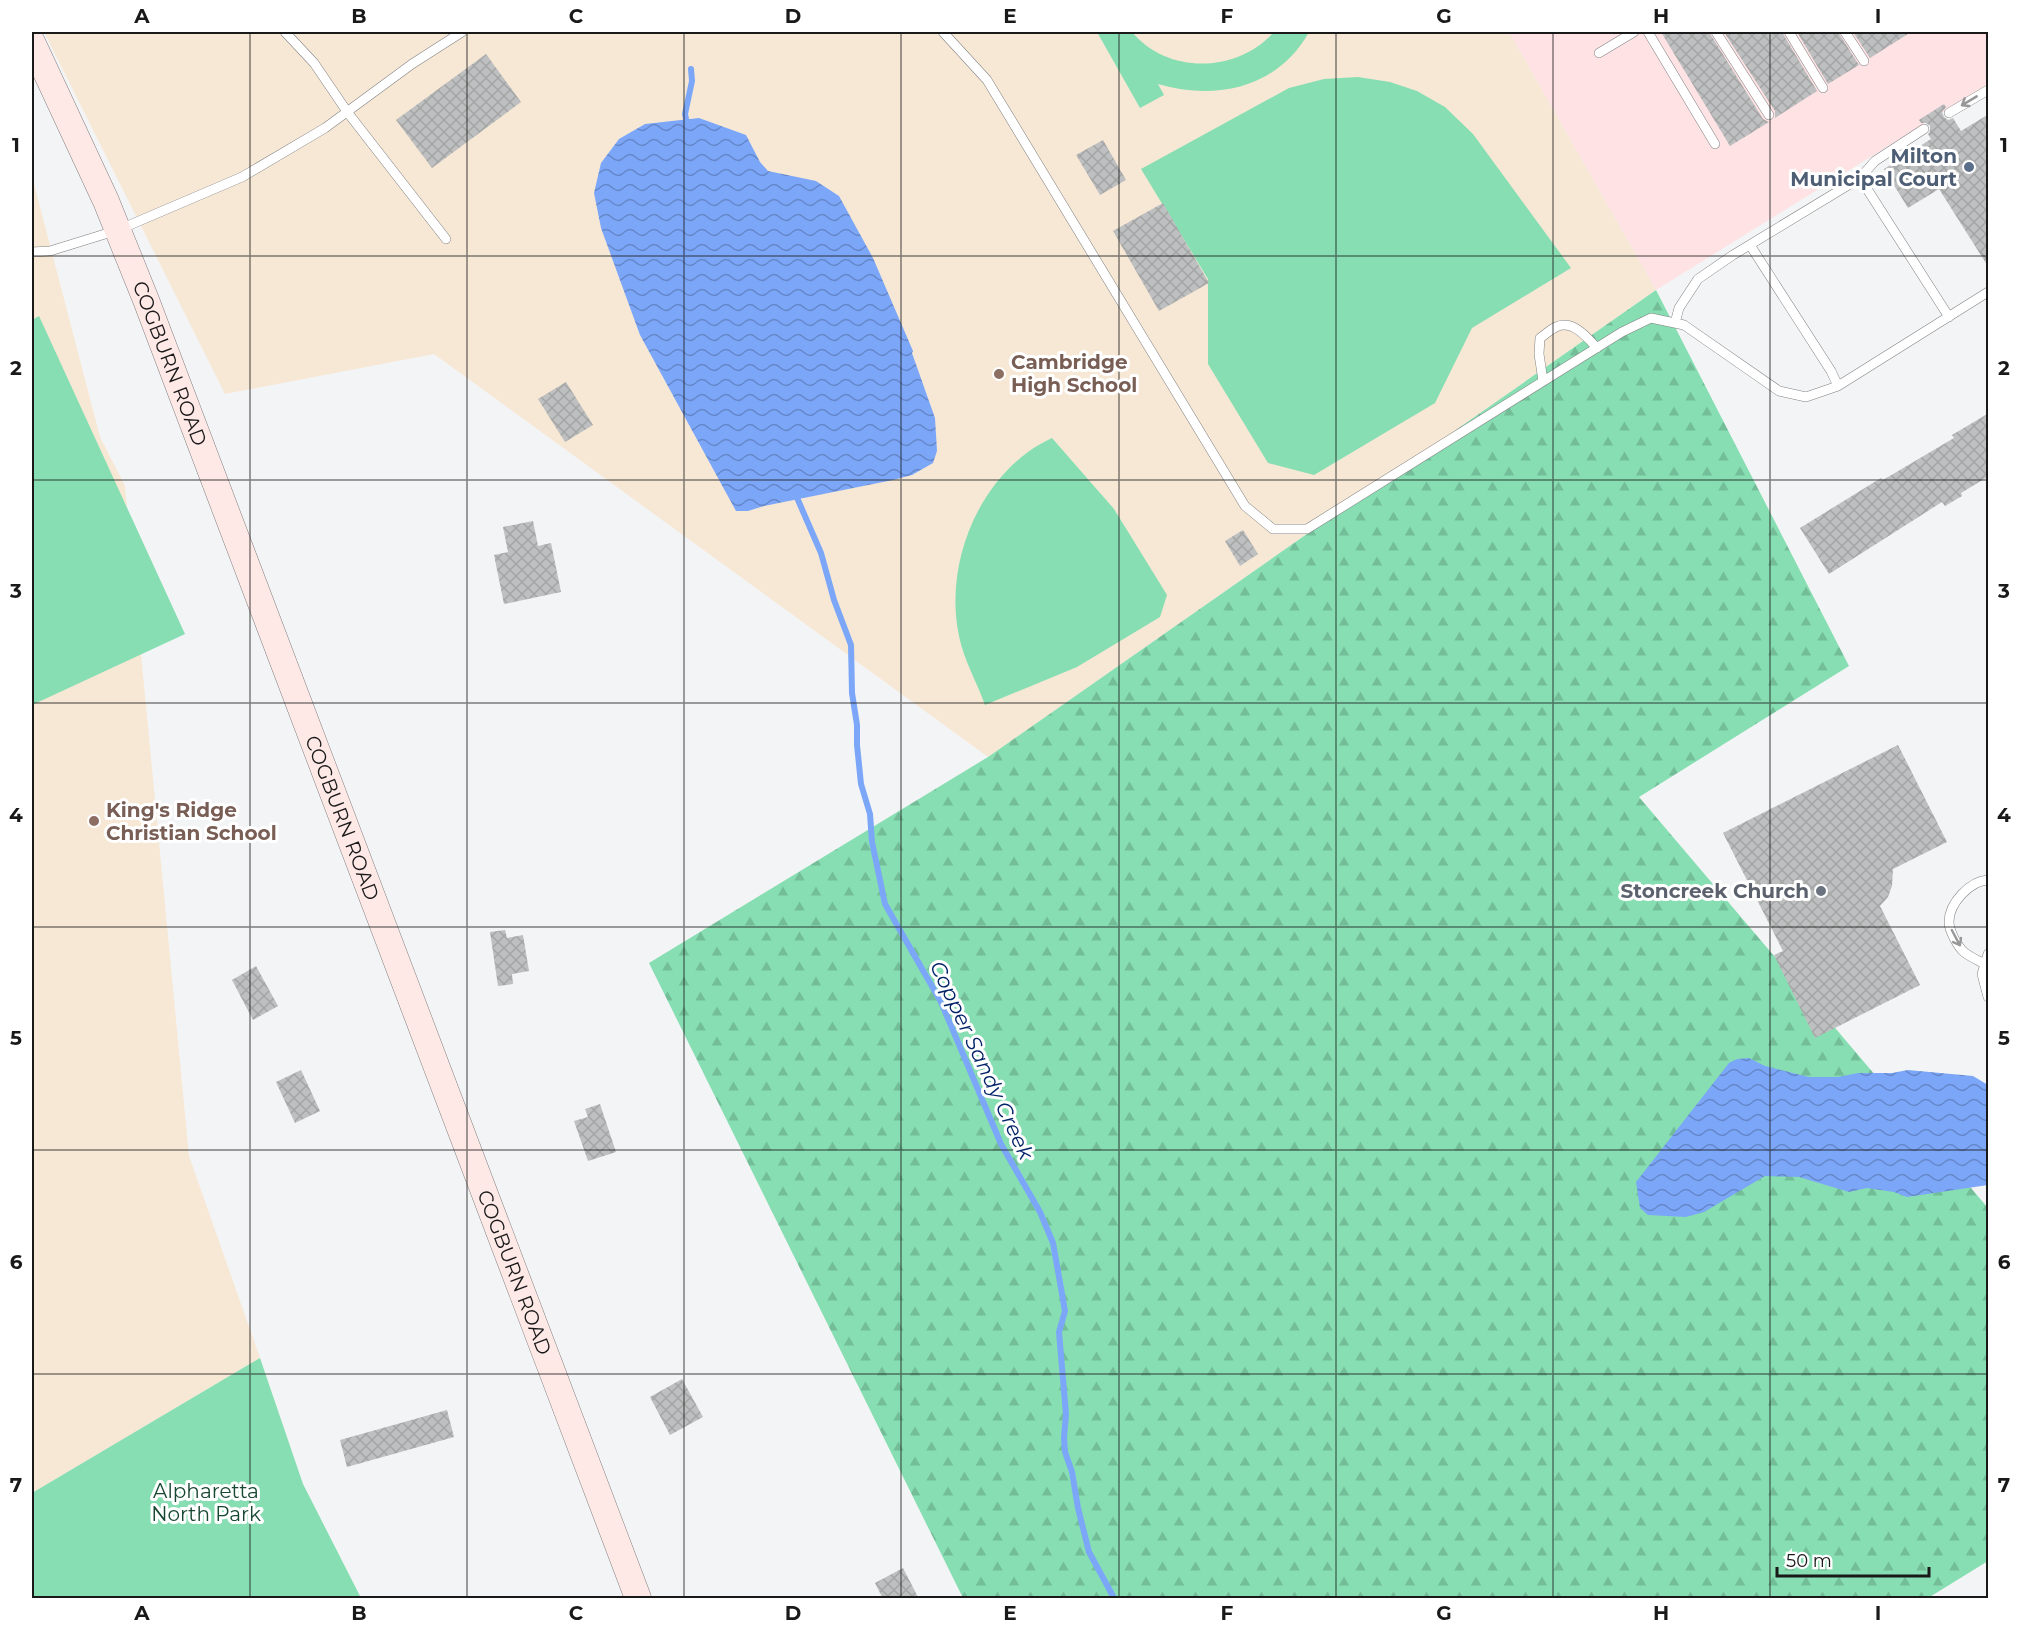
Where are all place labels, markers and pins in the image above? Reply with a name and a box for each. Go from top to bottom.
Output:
place label: Milton Municipal Court [1790,144,1957,191]
marker: Milton Municipal Court [1962,160,1976,174]
place label: Cambridge High School [1011,350,1137,397]
marker: Cambridge High School [992,367,1006,381]
place label: King's Ridge Christian School [106,798,277,845]
marker: King's Ridge Christian School [87,814,101,828]
place label: Stoncreek Church [1621,879,1809,903]
marker: Stoncreek Church [1814,884,1828,898]

